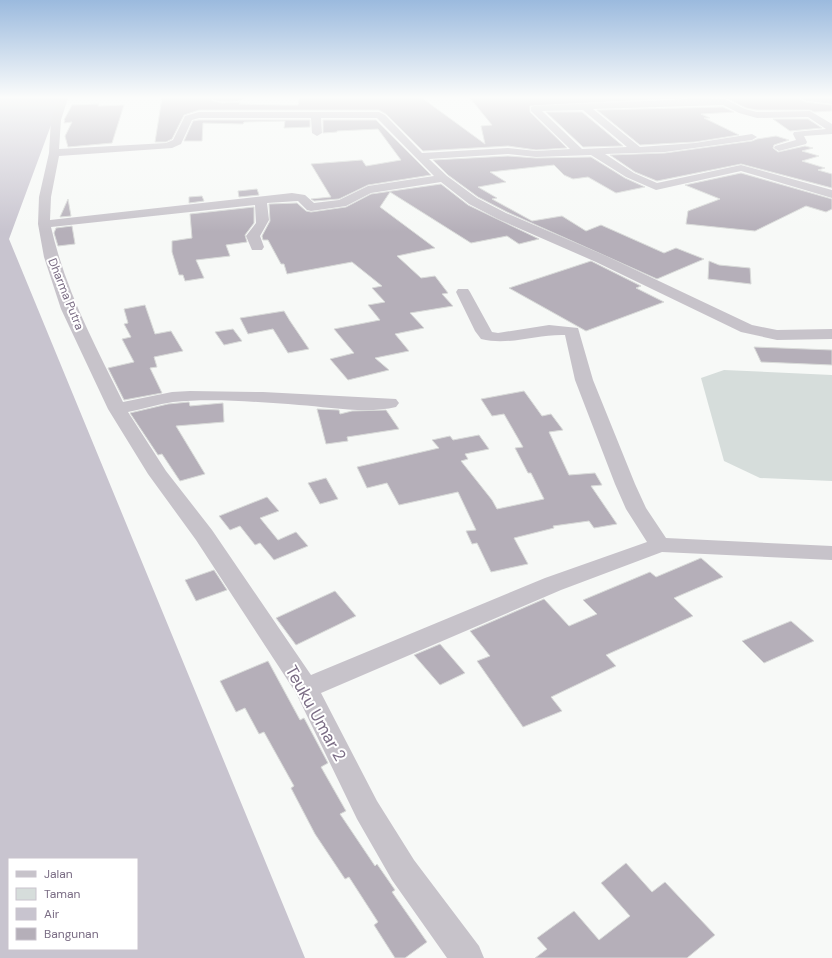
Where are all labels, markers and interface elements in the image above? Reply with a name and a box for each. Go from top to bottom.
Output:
street label: Dharma Putra [44,256,88,332]
street label: Teuku Umar 2 [281,661,351,765]
legend [8,858,138,950]
text: Jalan [44,866,73,882]
text: Taman [44,886,81,902]
text: Air [44,906,60,922]
text: Bangunan [44,926,99,942]

